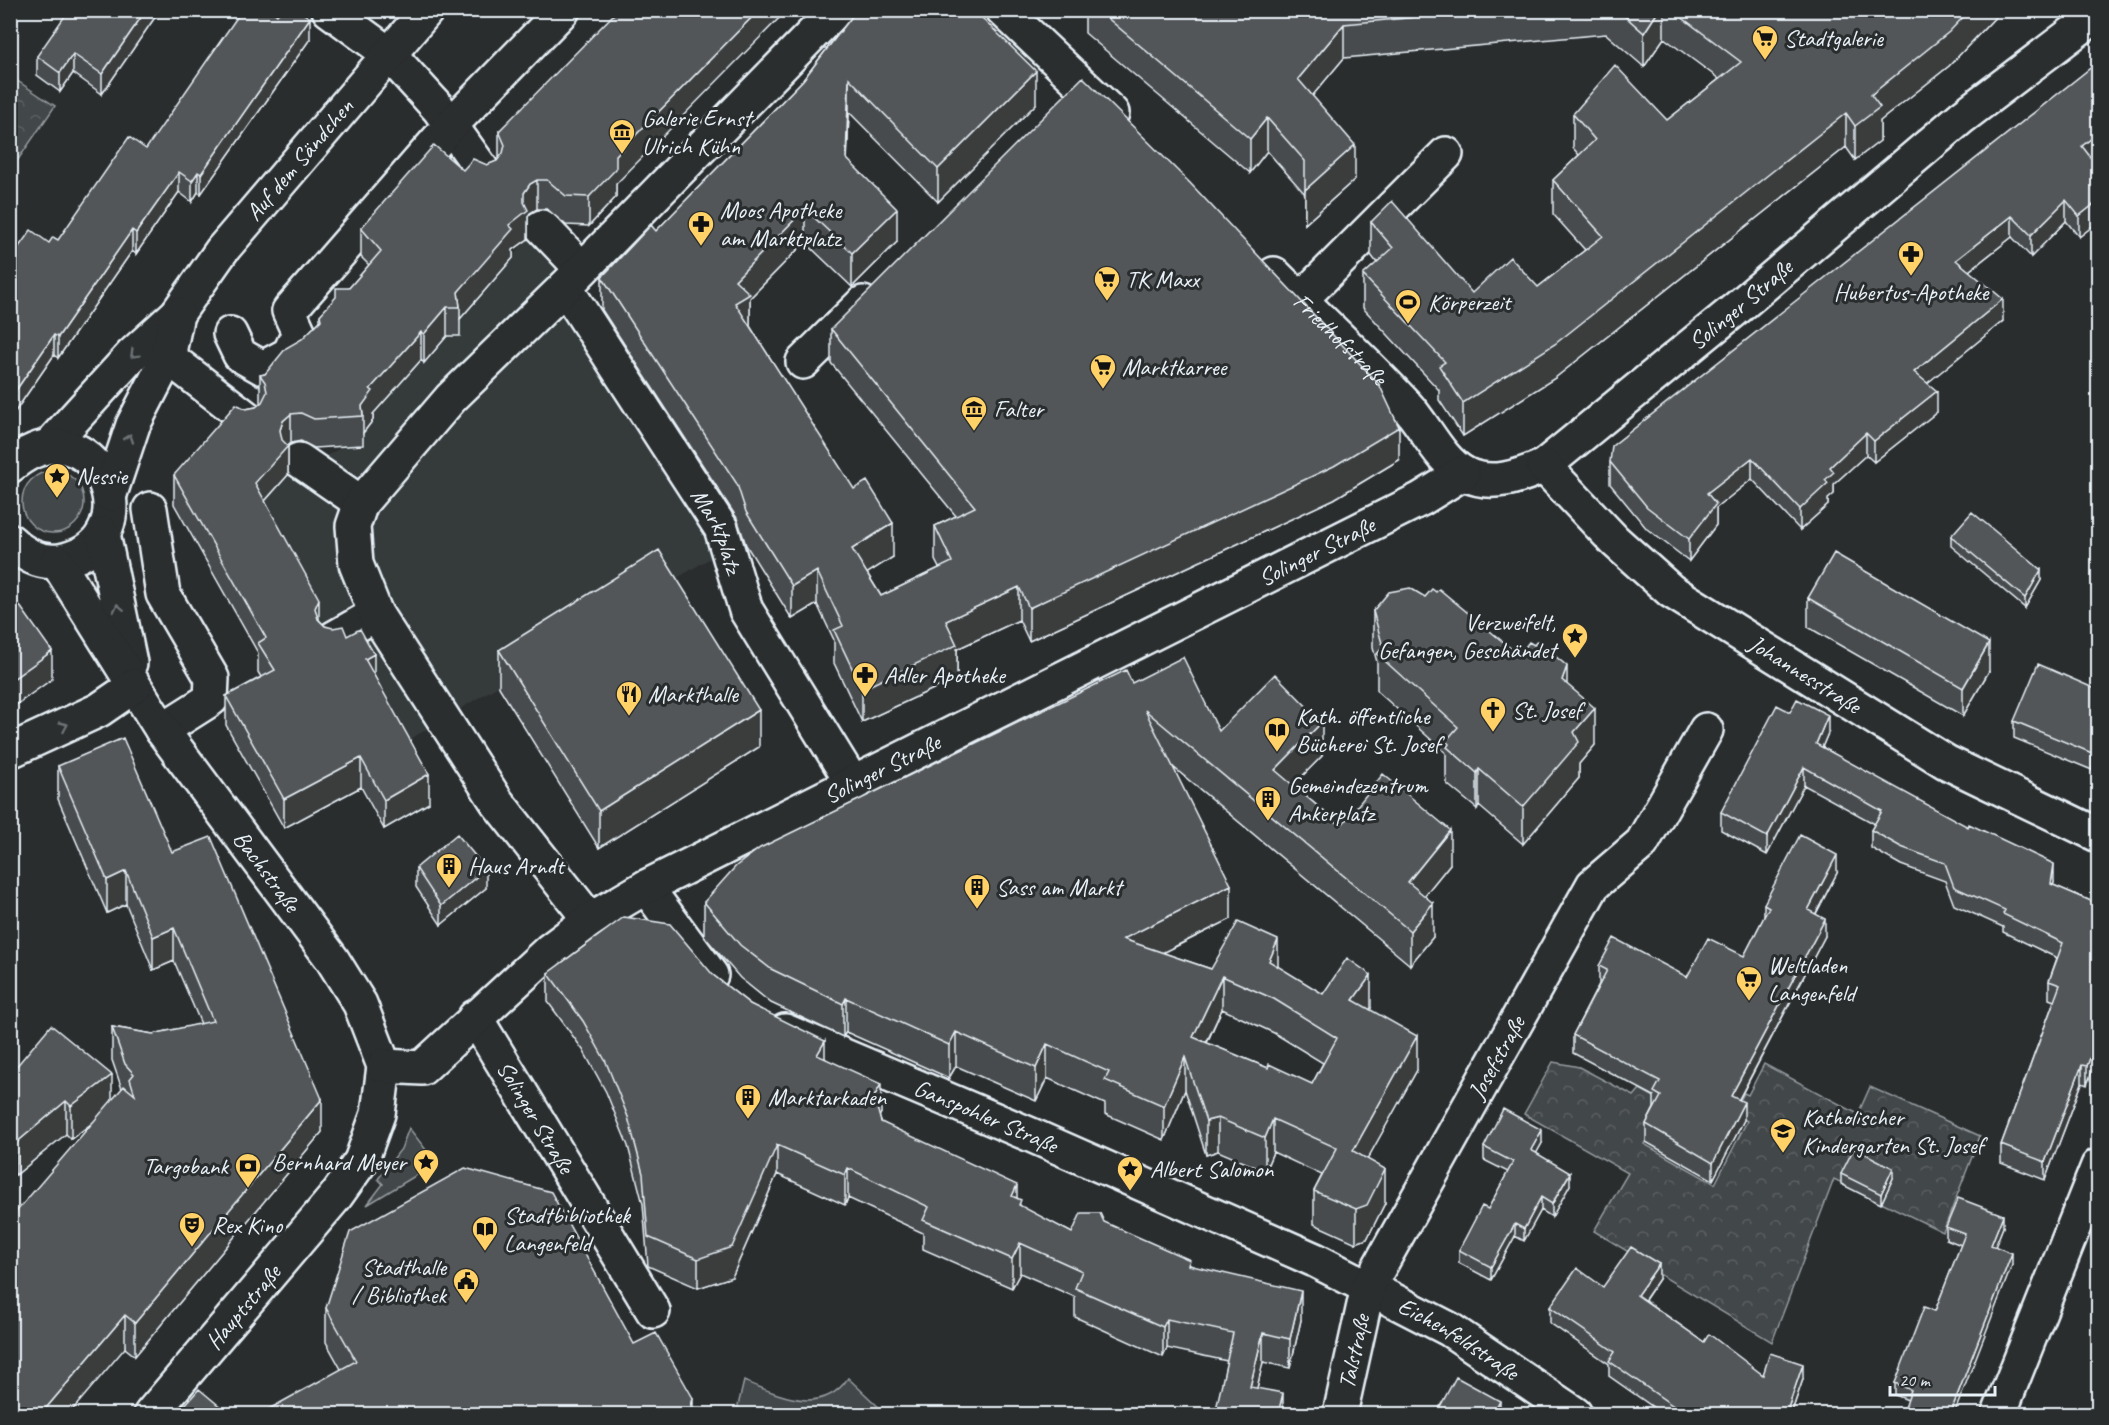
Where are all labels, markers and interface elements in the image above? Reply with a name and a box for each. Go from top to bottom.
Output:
supermarket icon: Stadtgalerie [1750,23,1780,61]
place label: Stadtgalerie [1784,23,1885,53]
street label: Auf dem Sändchen [239,92,360,227]
place label: Galerie Ernst Ulrich Kühn [642,103,754,161]
museum icon: Galerie Ernst Ulrich Kühn [607,117,637,155]
place label: Moos Apotheke am Marktplatz [720,195,843,253]
pharmacy icon: Moos Apotheke am Marktplatz [686,209,716,247]
pharmacy icon: Hubertus-Apotheke [1896,239,1926,277]
street label: Solinger Straße [1682,251,1800,356]
supermarket icon: TK Maxx [1092,264,1122,302]
place label: TK Maxx [1126,264,1201,294]
place label: Hubertus-Apotheke [1834,277,1991,307]
street label: Friedhofstraße [1287,287,1395,393]
sports icon: Körperzeit [1393,287,1423,325]
place label: Körperzeit [1428,287,1512,317]
one-way arrow [131,346,142,357]
supermarket icon: Marktkarree [1088,352,1118,390]
place label: Marktkarree [1122,352,1229,382]
museum icon: Falter [959,394,989,432]
place label: Falter [994,394,1045,424]
one-way arrow [122,433,134,444]
place icon: Nessie [42,461,72,499]
place label: Nessie [76,461,129,491]
street label: Marktplatz [684,482,750,579]
street label: Solinger Straße [1253,509,1382,593]
one-way arrow [112,603,125,613]
place label: Verzweifelt, Gefangen, Geschändet [1378,607,1559,665]
place icon: Verzweifelt, Gefangen, Geschändet [1560,621,1590,659]
street label: Johannesstraße [1742,628,1868,722]
pharmacy icon: Adler Apotheke [850,660,880,698]
place label: Adler Apotheke [884,660,1007,690]
restaurant icon: Markthalle [614,679,644,717]
place label: Markthalle [648,679,740,709]
church icon: St. Josef [1478,695,1508,733]
place label: St. Josef [1512,695,1586,725]
place label: Kath. öffentliche Bücherei St. Josef [1296,701,1446,759]
library icon: Kath. öffentliche Bücherei St. Josef [1262,715,1292,753]
one-way arrow [57,722,68,734]
street label: Solinger Straße [819,726,947,811]
place label: Gemeindezentrum Ankerplatz [1288,770,1429,828]
building icon: Gemeindezentrum Ankerplatz [1253,784,1283,822]
street label: Bachstraße [227,824,308,920]
building icon: Haus Arndt [434,851,464,889]
place label: Haus Arndt [468,851,566,881]
building icon: Sass am Markt [962,872,992,910]
place label: Sass am Markt [996,872,1124,902]
place label: Weltladen Langenfeld [1768,950,1858,1008]
supermarket icon: Weltladen Langenfeld [1734,964,1764,1002]
street label: Josefstraße [1461,1009,1533,1105]
street label: Solinger Straße [490,1055,582,1181]
street label: Ganspohler Straße [910,1072,1064,1161]
building icon: Marktarkaden [733,1082,763,1120]
place label: Marktarkaden [768,1082,887,1112]
place label: Katholischer Kindergarten St. Josef [1802,1102,1988,1160]
school or university icon: Katholischer Kindergarten St. Josef [1768,1116,1798,1154]
place label: Bernhard Meyer [272,1147,408,1177]
place icon: Bernhard Meyer [411,1147,441,1185]
place label: Targobank [143,1151,230,1181]
bank icon: Targobank [233,1151,263,1189]
place icon: Albert Salomon [1115,1154,1145,1192]
place label: Albert Salomon [1150,1154,1274,1184]
place label: Stadtbibliothek Langenfeld [504,1200,632,1258]
theatre icon: Rex Kino [177,1210,207,1248]
place label: Rex Kino [212,1210,284,1240]
library icon: Stadtbibliothek Langenfeld [470,1214,500,1252]
place label: Stadthalle / Bibliothek [352,1252,448,1310]
street label: Hauptstraße [199,1257,289,1356]
public building icon: Stadthalle / Bibliothek [451,1266,481,1304]
street label: Eichenfeldstraße [1393,1290,1526,1388]
street label: Talstraße [1331,1309,1377,1391]
scale bar [1890,1359,1995,1397]
text: 20 m [1899,1369,1932,1391]

